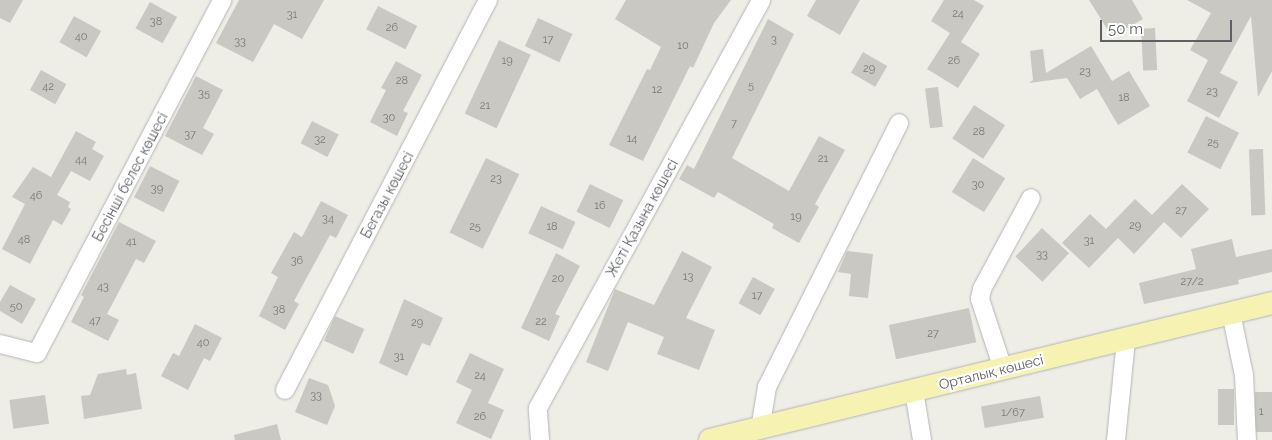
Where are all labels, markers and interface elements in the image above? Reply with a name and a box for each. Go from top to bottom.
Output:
house number: 24 [952,7,964,21]
house number: 31 [287,8,297,22]
scale bar [1102,10,1234,42]
house number: 38 [150,15,162,29]
text: 50 m [1108,20,1143,38]
house number: 26 [386,21,398,35]
house number: 40 [75,30,87,44]
house number: 17 [543,33,553,47]
house number: 3 [771,33,777,47]
house number: 33 [234,35,246,49]
house number: 10 [677,39,689,53]
house number: 19 [501,54,513,68]
house number: 26 [948,54,960,68]
house number: 29 [863,62,875,76]
house number: 23 [1079,65,1091,79]
house number: 28 [396,74,408,88]
house number: 5 [748,79,754,93]
house number: 42 [42,80,54,94]
house number: 12 [652,83,662,97]
house number: 23 [1206,85,1218,99]
house number: 35 [198,87,210,101]
house number: 18 [1118,91,1130,105]
house number: 21 [480,99,490,113]
street label: Бесінші белес көшесі [89,110,171,244]
house number: 30 [383,111,395,125]
house number: 7 [731,117,737,131]
house number: 28 [973,125,985,139]
house number: 37 [184,128,196,142]
house number: 14 [627,132,637,146]
house number: 32 [314,133,326,147]
house number: 25 [1207,136,1219,150]
street label: Бегазы көшесі [357,149,417,241]
house number: 21 [818,152,828,166]
house number: 44 [75,153,87,167]
street label: Жеті Қазына көшесі [603,156,681,280]
house number: 23 [490,172,502,186]
house number: 30 [972,178,984,192]
house number: 39 [151,182,163,196]
house number: 46 [30,189,42,203]
house number: 16 [594,199,606,213]
house number: 27 [1175,204,1187,218]
house number: 19 [790,210,802,224]
house number: 34 [322,212,334,226]
house number: 29 [1129,219,1141,233]
house number: 25 [469,220,481,234]
house number: 18 [546,220,558,234]
house number: 48 [18,233,30,247]
house number: 31 [1084,234,1094,248]
house number: 41 [126,235,136,249]
house number: 33 [1036,248,1048,262]
house number: 36 [291,254,303,268]
house number: 13 [683,270,693,284]
house number: 20 [552,272,564,286]
house number: 27/2 [1180,275,1204,289]
house number: 43 [97,280,109,294]
house number: 17 [752,289,762,303]
house number: 50 [10,300,22,314]
house number: 38 [273,303,285,317]
house number: 47 [89,314,101,328]
house number: 22 [535,315,547,329]
house number: 29 [411,316,423,330]
house number: 27 [927,327,939,341]
house number: 40 [197,336,209,350]
house number: 31 [394,350,404,364]
street label: Орталық көшесі [937,351,1045,393]
house number: 24 [474,369,486,383]
house number: 33 [310,389,322,403]
house number: 1 [1259,405,1263,419]
house number: 1/67 [1001,406,1025,420]
house number: 26 [474,410,486,424]

